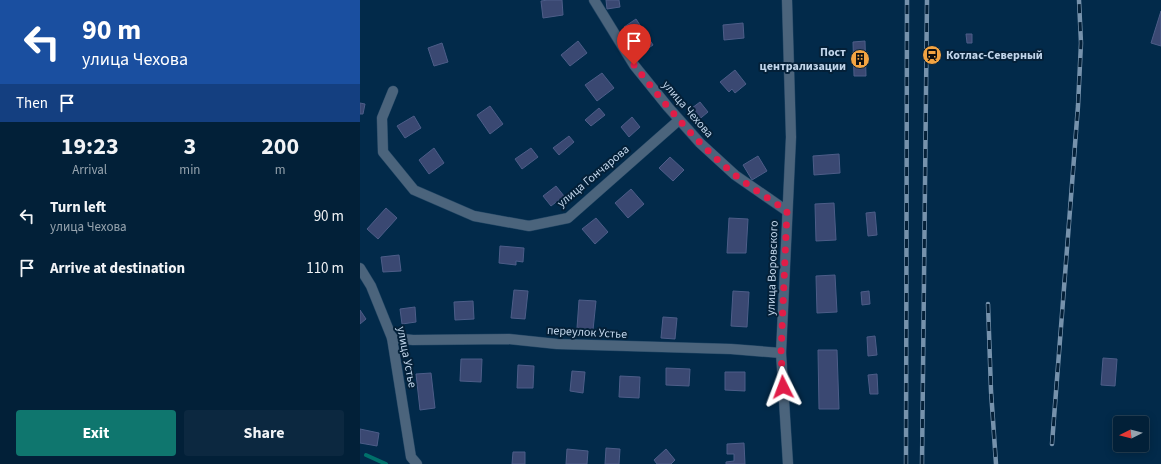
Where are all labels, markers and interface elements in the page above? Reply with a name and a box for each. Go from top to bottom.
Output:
text: 90 m [82,10,141,50]
icon: left [16,16,68,68]
pin [617,24,651,65]
icon: arrive [623,30,645,52]
place label: Пост централизации [760,44,846,75]
station icon: Котлас-Северный [921,44,943,66]
text: улица Чехова [82,47,188,72]
place label: Котлас-Северный [946,47,1043,64]
building icon: Пост централизации [849,48,871,70]
street label: улица Чехова [658,77,717,142]
icon: arrive [56,92,78,114]
text: Then [16,93,48,114]
text: 19:23 [61,129,119,164]
text: 3 [184,129,196,164]
text: 200 [261,129,299,164]
street label: улица Гончарова [554,141,633,212]
text: Arrival [72,161,107,179]
text: min [179,161,200,179]
text: m [275,161,286,179]
text: Turn left [50,197,106,218]
icon: left [16,205,38,227]
text: 90 m [314,206,344,227]
text: улица Чехова [50,218,127,236]
street label: улица Воровского [762,220,783,316]
icon: arrive [16,257,38,279]
text: Arrive at destination [50,258,185,279]
text: 110 m [306,258,344,279]
street label: переулок Устье [546,322,628,343]
street label: улица Устье [392,325,421,389]
position arrow [762,366,804,408]
button: Exit [16,410,176,456]
button: Share [184,410,344,456]
north arrow [1113,416,1149,452]
map controls [1113,416,1149,452]

